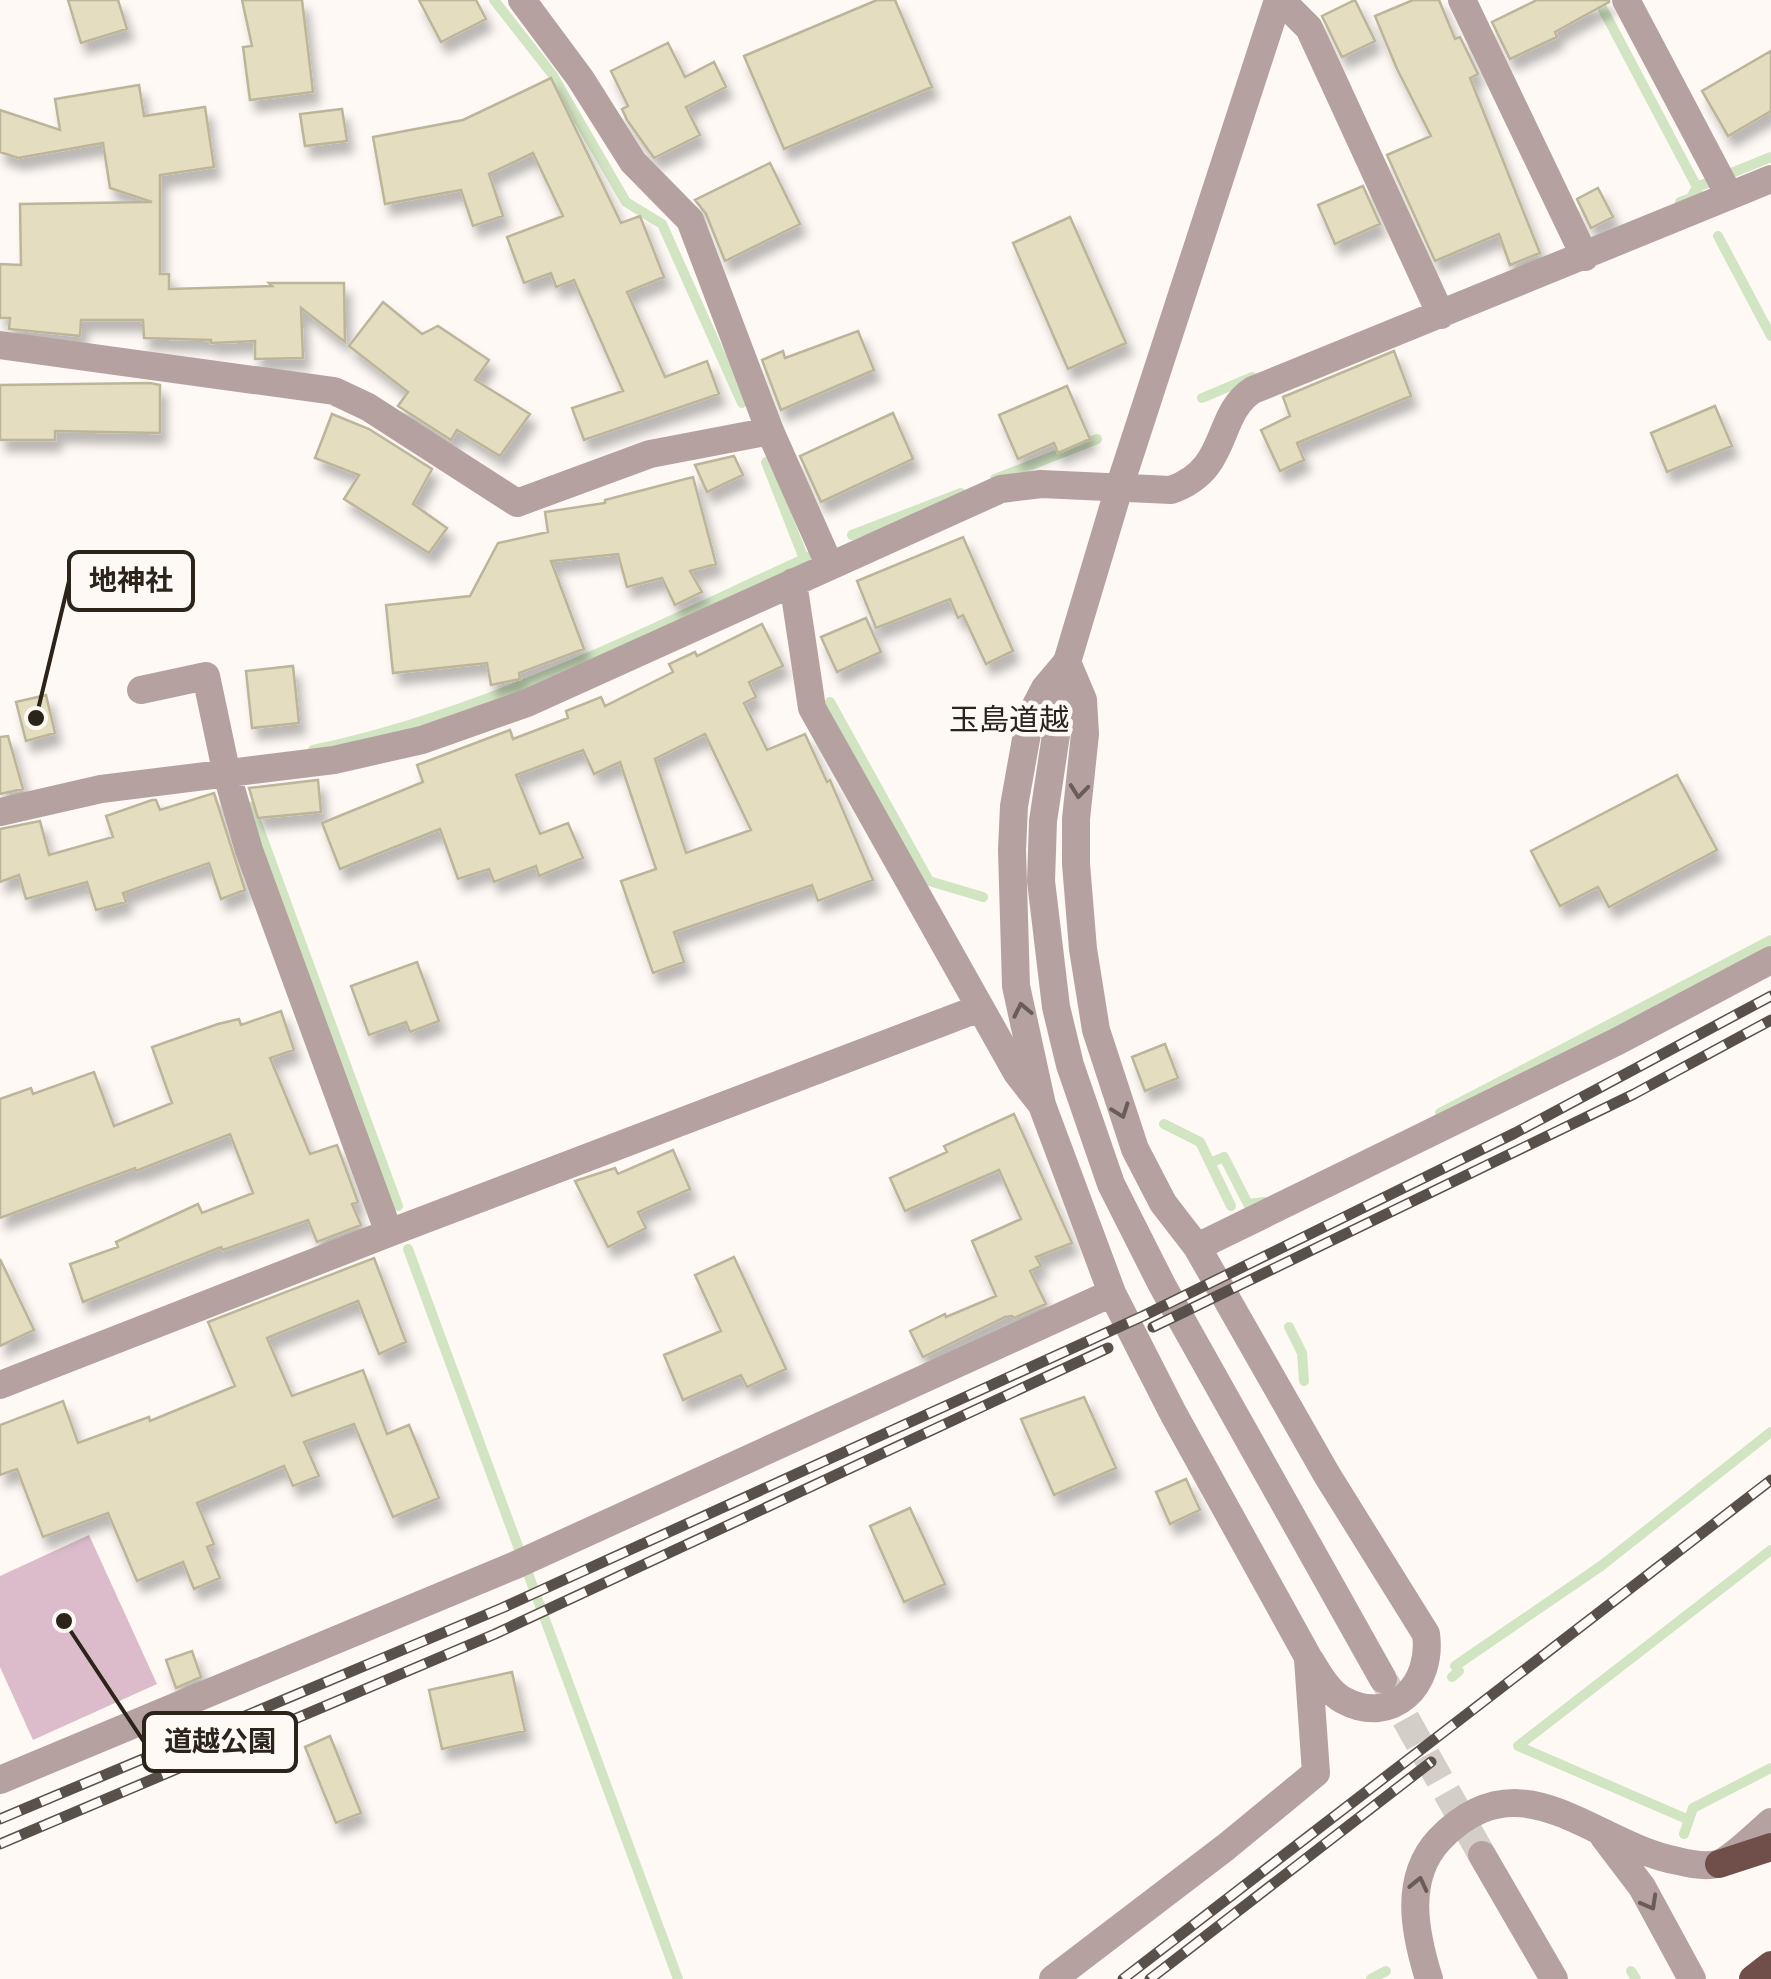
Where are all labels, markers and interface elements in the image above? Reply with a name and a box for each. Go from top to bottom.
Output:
callout: 地神社 [69,552,193,610]
text: 地神社 [89,562,173,596]
district label: 玉島道越 [949,699,1069,736]
one-way arrow [1069,784,1090,800]
one-way arrow [1012,1002,1033,1019]
one-way arrow [1109,1101,1130,1118]
callout: 道越公園 [144,1713,296,1771]
text: 道越公園 [164,1723,276,1757]
one-way arrow [1407,1876,1428,1893]
one-way arrow [1638,1892,1658,1910]

